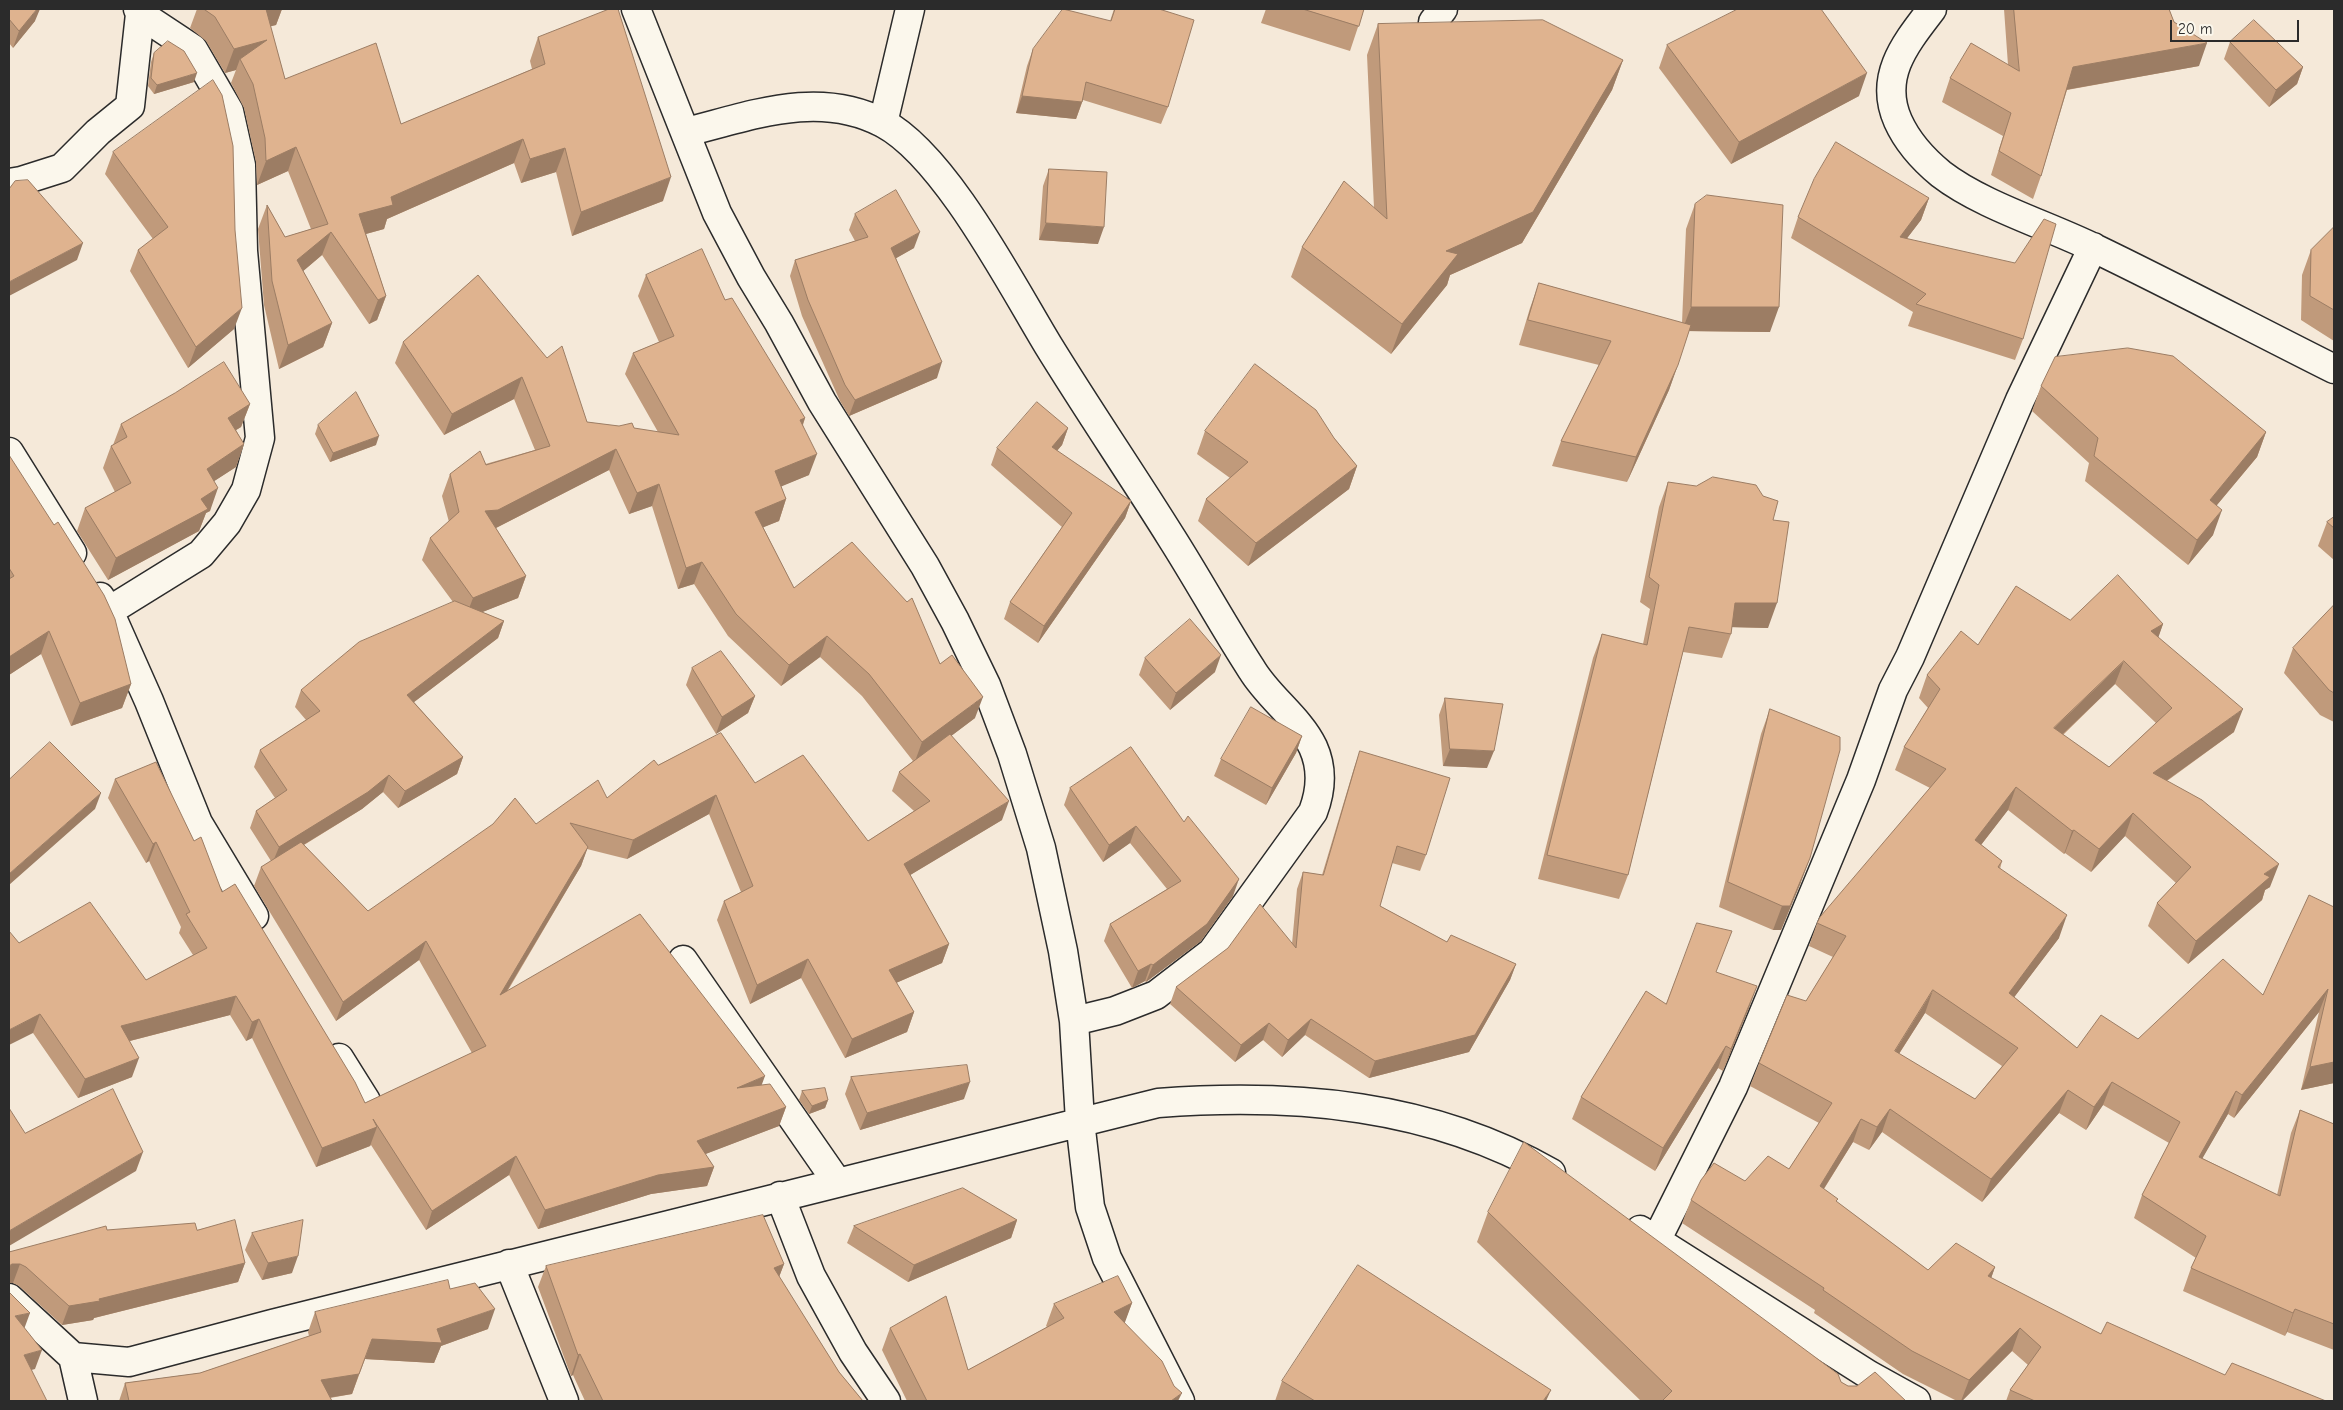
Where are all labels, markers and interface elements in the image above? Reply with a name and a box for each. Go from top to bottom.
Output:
scale bar [2173,10,2302,42]
text: 20 m [2178,20,2212,38]

